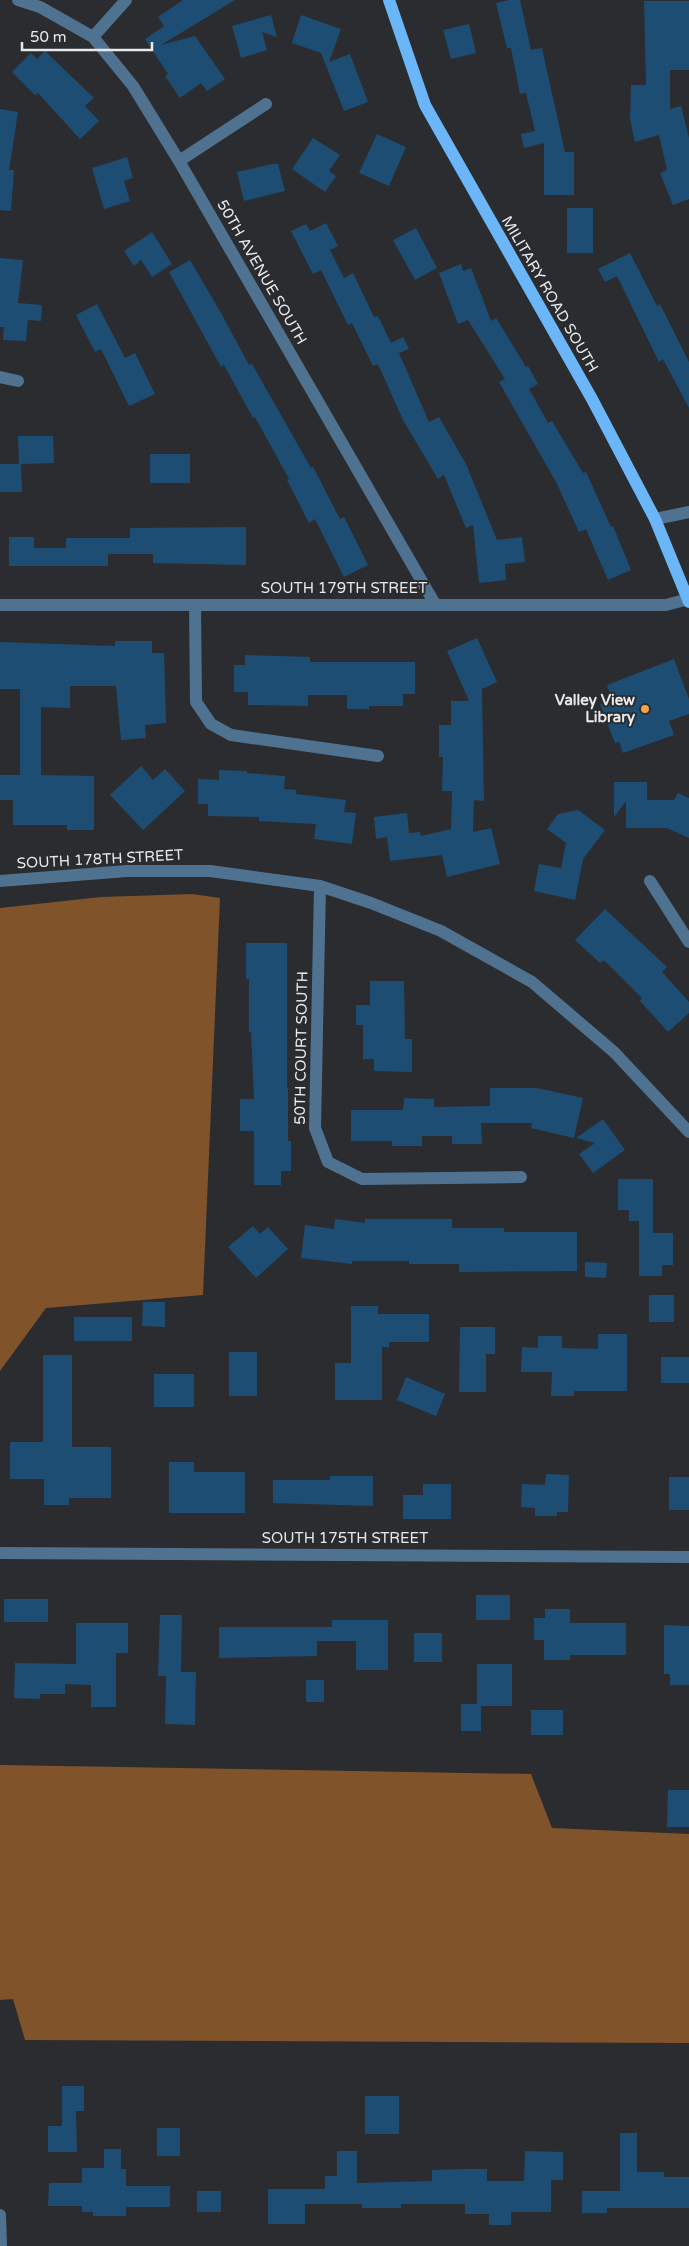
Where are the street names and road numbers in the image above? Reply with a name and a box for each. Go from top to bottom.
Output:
street label: 50TH AVENUE SOUTH [213,197,311,347]
street label: MILITARY ROAD SOUTH [498,213,602,375]
street label: SOUTH 179TH STREET [261,579,427,597]
street label: SOUTH 178TH STREET [16,846,184,872]
street label: 50TH COURT SOUTH [291,971,311,1125]
street label: SOUTH 175TH STREET [262,1529,428,1547]

